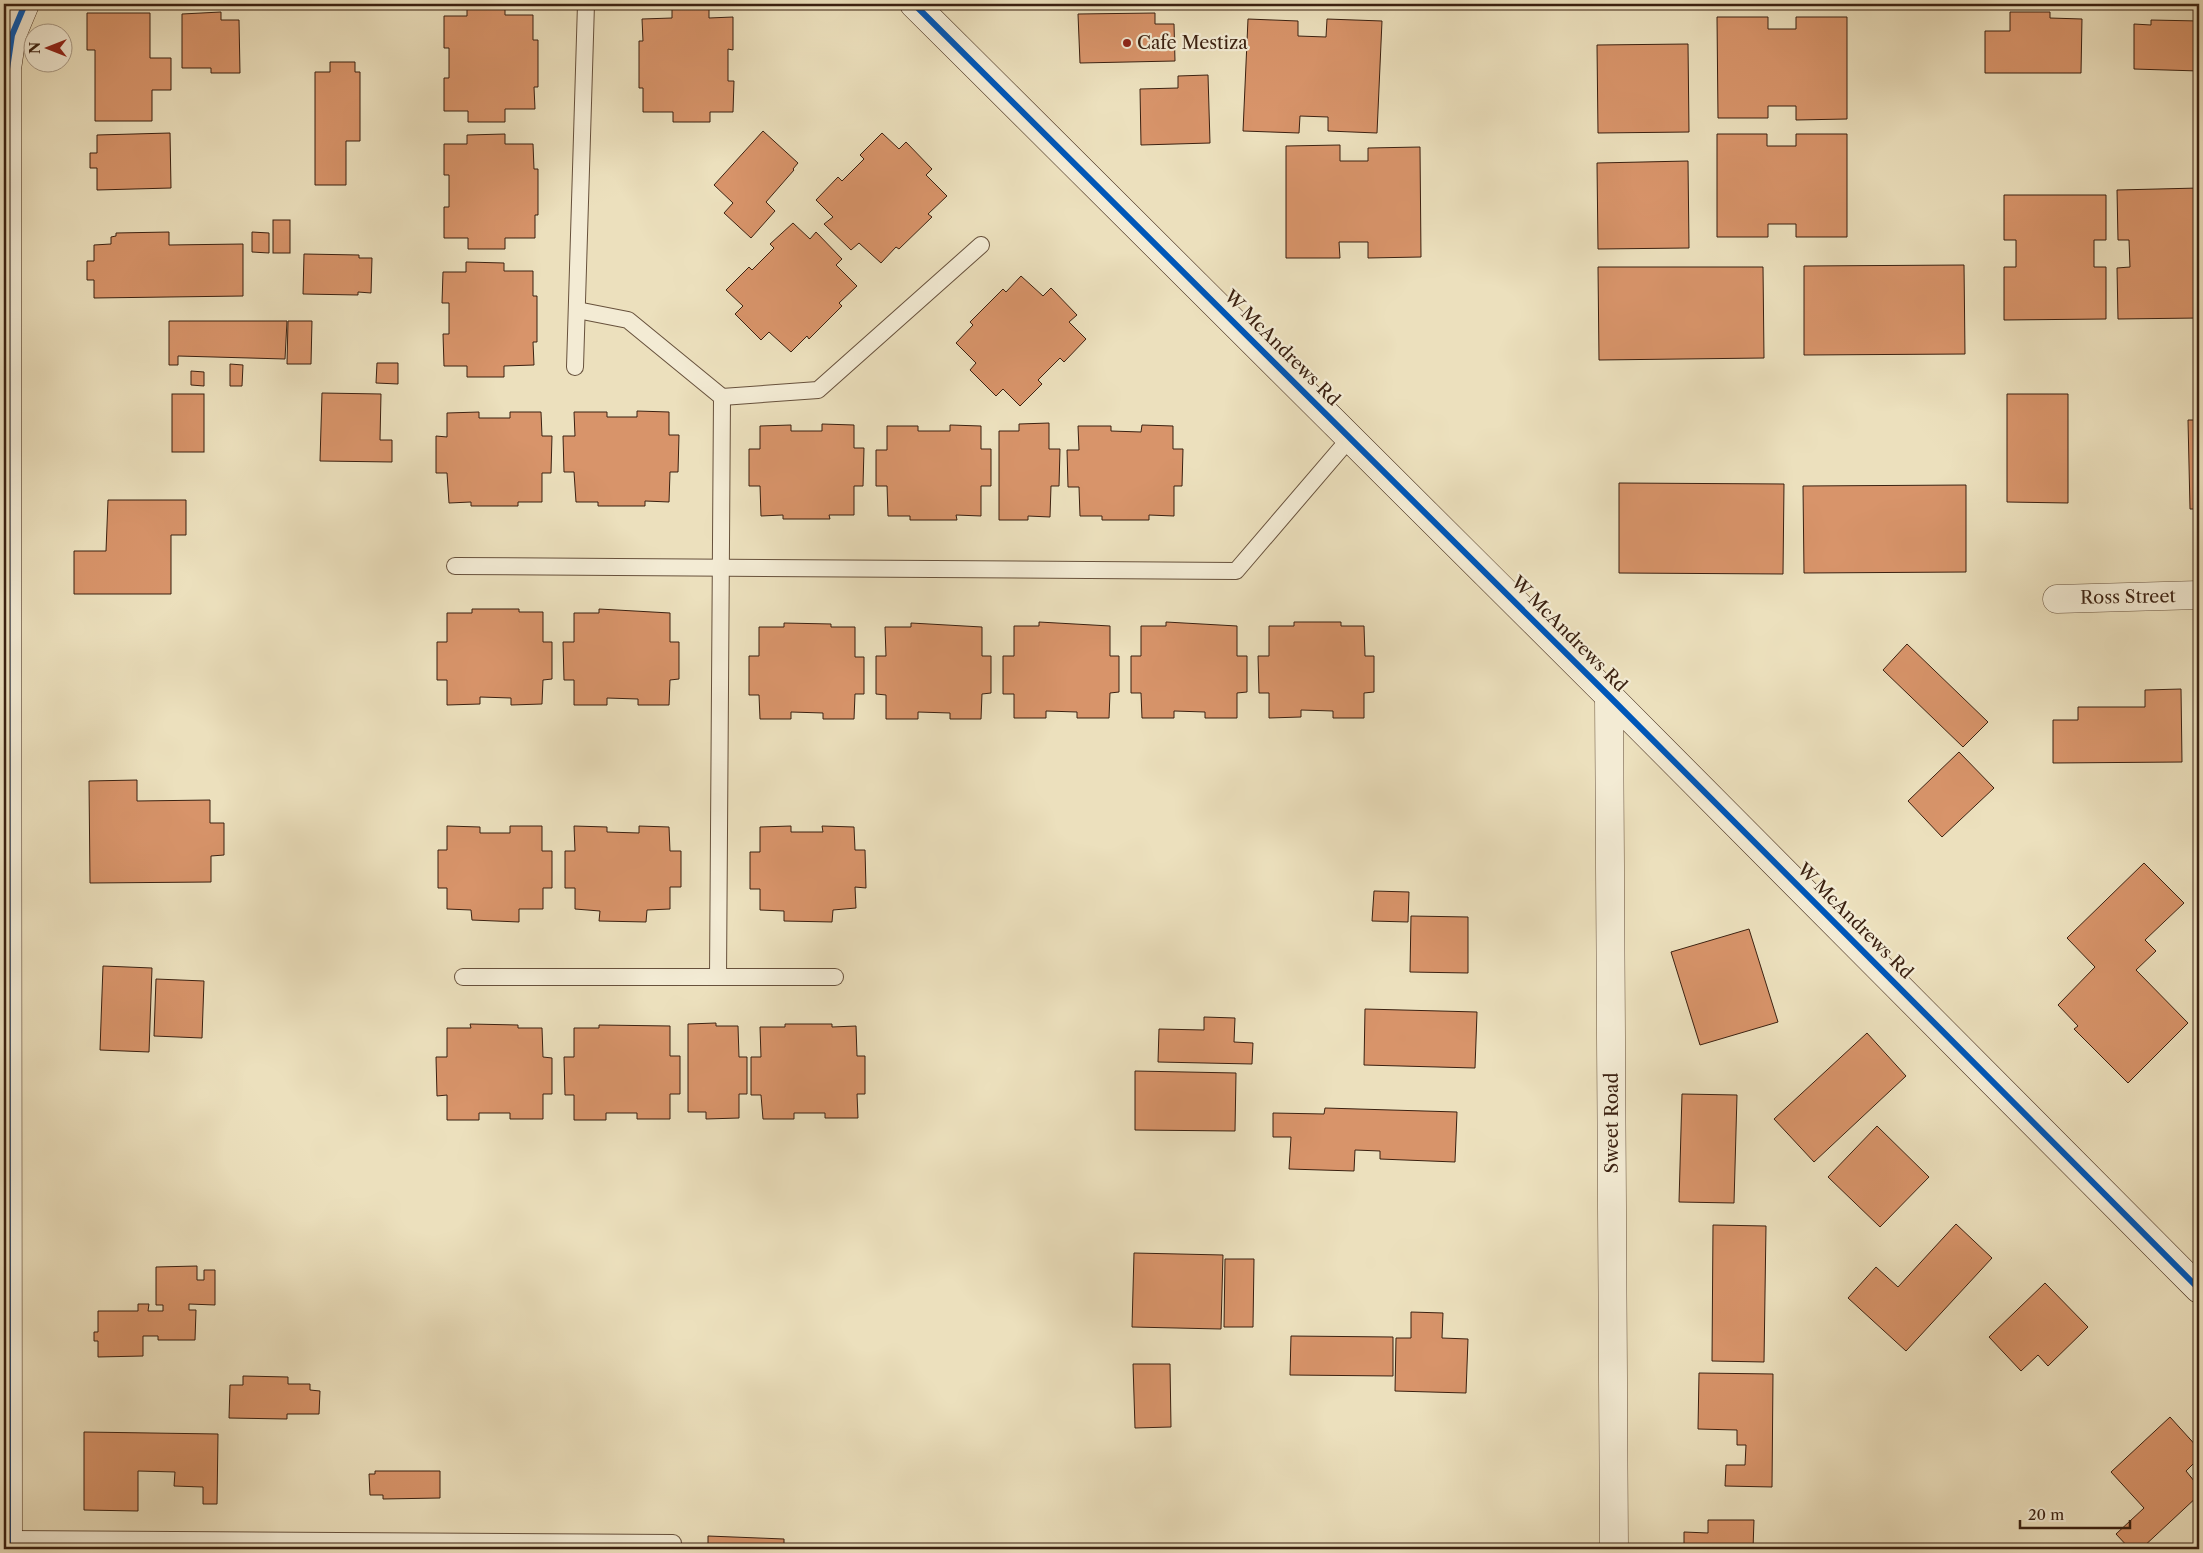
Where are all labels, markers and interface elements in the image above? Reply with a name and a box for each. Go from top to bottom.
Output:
north arrow [22,22,72,72]
place label: Cafe Mestiza [1137,32,1248,54]
marker: Cafe Mestiza [1121,37,1133,49]
text: N [26,42,44,54]
street label: W McAndrews Rd [1219,285,1345,411]
street label: W McAndrews Rd [1506,571,1632,697]
street label: Ross Street [2080,585,2177,609]
street label: W McAndrews Rd [1792,858,1918,984]
street label: Sweet Road [1601,1073,1623,1173]
scale bar [2020,1498,2130,1530]
text: 20 m [2028,1505,2064,1524]

